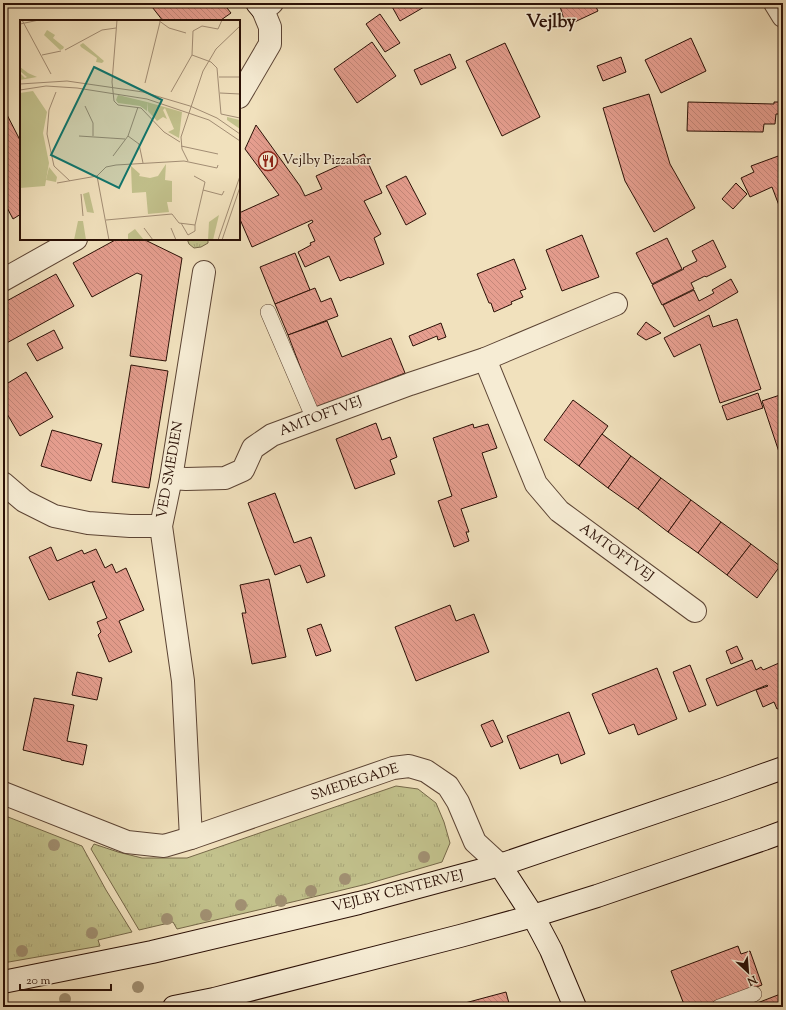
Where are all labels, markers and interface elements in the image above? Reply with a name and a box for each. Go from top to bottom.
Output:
district label: Vejlby [526,10,576,36]
inset map [20,20,240,240]
restaurant icon: Vejlby Pizzabar [257,150,279,172]
place label: Vejlby Pizzabar [282,151,372,171]
street label: AMTOFTVEJ [277,392,365,442]
street label: VED SMEDIEN [153,420,189,520]
street label: AMTOFTVEJ [575,519,657,587]
street label: SMEDEGADE [308,759,402,807]
street label: VEJLBY CENTERVEJ [330,866,466,918]
north arrow [728,952,768,992]
scale bar [20,966,111,992]
text: N [744,971,760,989]
text: 20 m [26,972,51,990]

